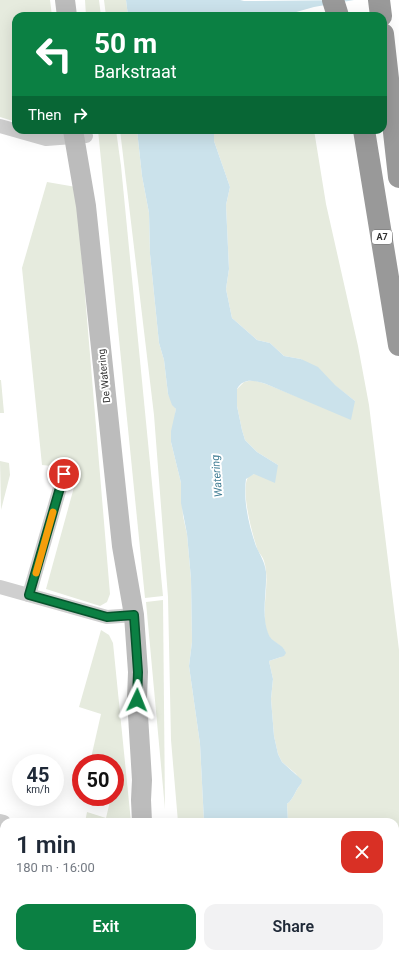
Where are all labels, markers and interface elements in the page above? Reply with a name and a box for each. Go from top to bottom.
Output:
text: 50 m [94,27,157,60]
icon: left [28,28,80,80]
text: Barkstraat [94,61,177,82]
icon: right [69,104,91,126]
text: Then [28,106,61,124]
road number: A7 [372,230,392,244]
street label: De Watering [96,349,112,403]
water label: Watering [209,454,225,498]
pin [47,457,81,491]
icon: arrive [53,463,75,485]
position arrow [116,679,158,721]
speed limit sign: 50 [72,754,124,806]
text: 45 [27,763,49,787]
text: km/h [26,784,50,795]
text: 1 min [16,831,76,859]
button: close [341,831,383,873]
text: 180 m · 16:00 [16,860,95,875]
button: Exit [16,904,196,950]
button: Share [204,904,383,950]

